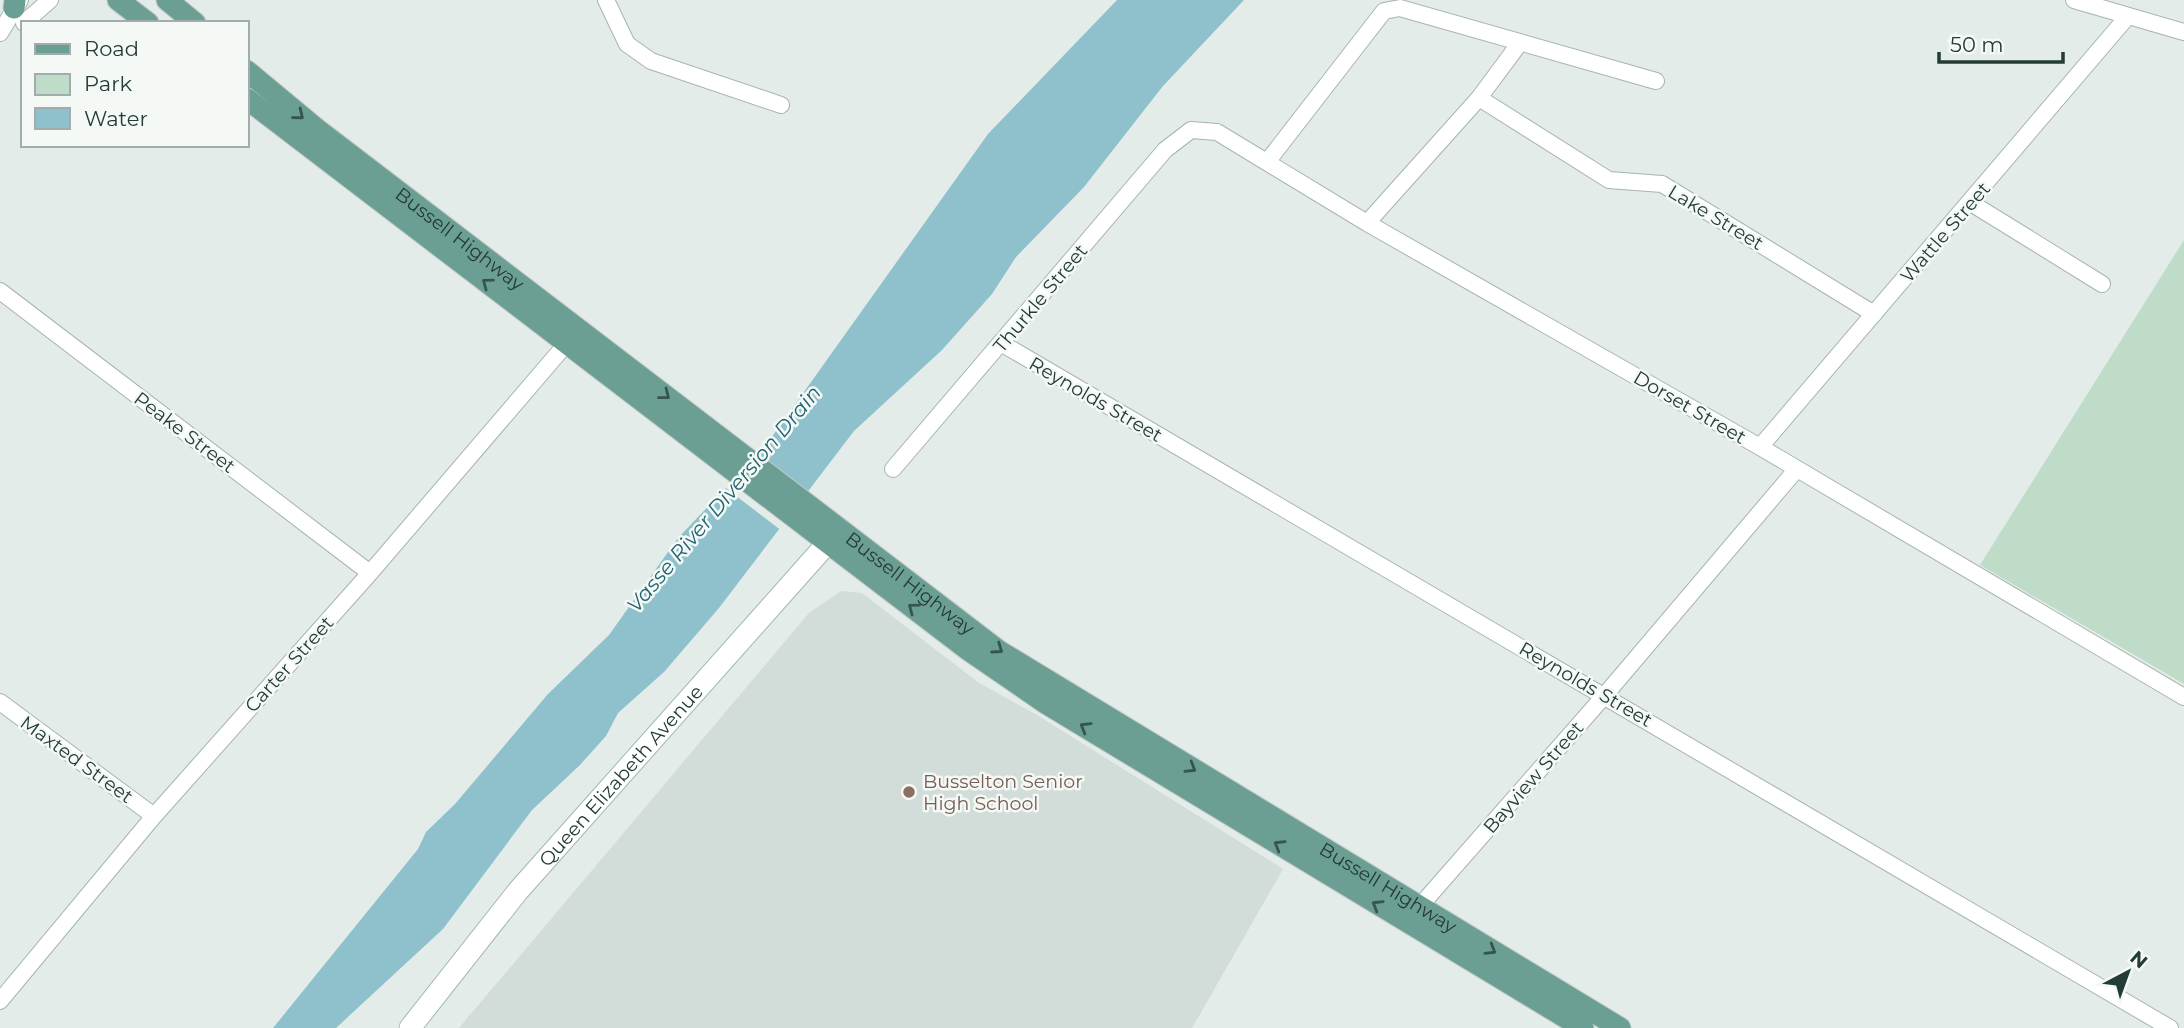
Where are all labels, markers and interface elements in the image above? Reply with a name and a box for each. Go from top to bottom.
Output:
legend [21,21,248,147]
scale bar [1939,21,2063,65]
text: 50 m [1950,32,2004,57]
text: Road [84,36,139,61]
text: Park [84,71,132,96]
text: Water [84,106,148,131]
one-way arrow [291,106,303,119]
street label: Wattle Street [1896,177,1995,287]
street label: Lake Street [1664,180,1768,255]
street label: Bussell Highway [391,182,529,296]
street label: Thurkle Street [988,239,1093,357]
one-way arrow [483,278,495,291]
street label: Reynolds Street [1025,352,1167,447]
street label: Dorset Street [1629,366,1750,449]
water label: Vasse River Diversion Drain [621,380,826,617]
one-way arrow [657,386,669,399]
street label: Peake Street [130,387,240,478]
street label: Bussell Highway [841,527,979,640]
one-way arrow [908,604,920,616]
street label: Carter Street [240,611,339,717]
street label: Reynolds Street [1515,637,1657,732]
one-way arrow [990,641,1002,654]
street label: Queen Elizabeth Avenue [534,680,708,871]
street label: Maxted Street [16,711,138,808]
street label: Bayview Street [1478,716,1589,838]
one-way arrow [1079,722,1092,735]
one-way arrow [1184,760,1197,773]
place label: Busselton Senior High School [923,770,1083,815]
marker: Busselton Senior High School [901,784,917,800]
street label: Bussell Highway [1315,837,1461,938]
one-way arrow [1274,841,1287,854]
one-way arrow [1371,900,1384,913]
north arrow [2093,937,2163,1007]
one-way arrow [1483,941,1496,954]
text: N [2125,946,2152,973]

